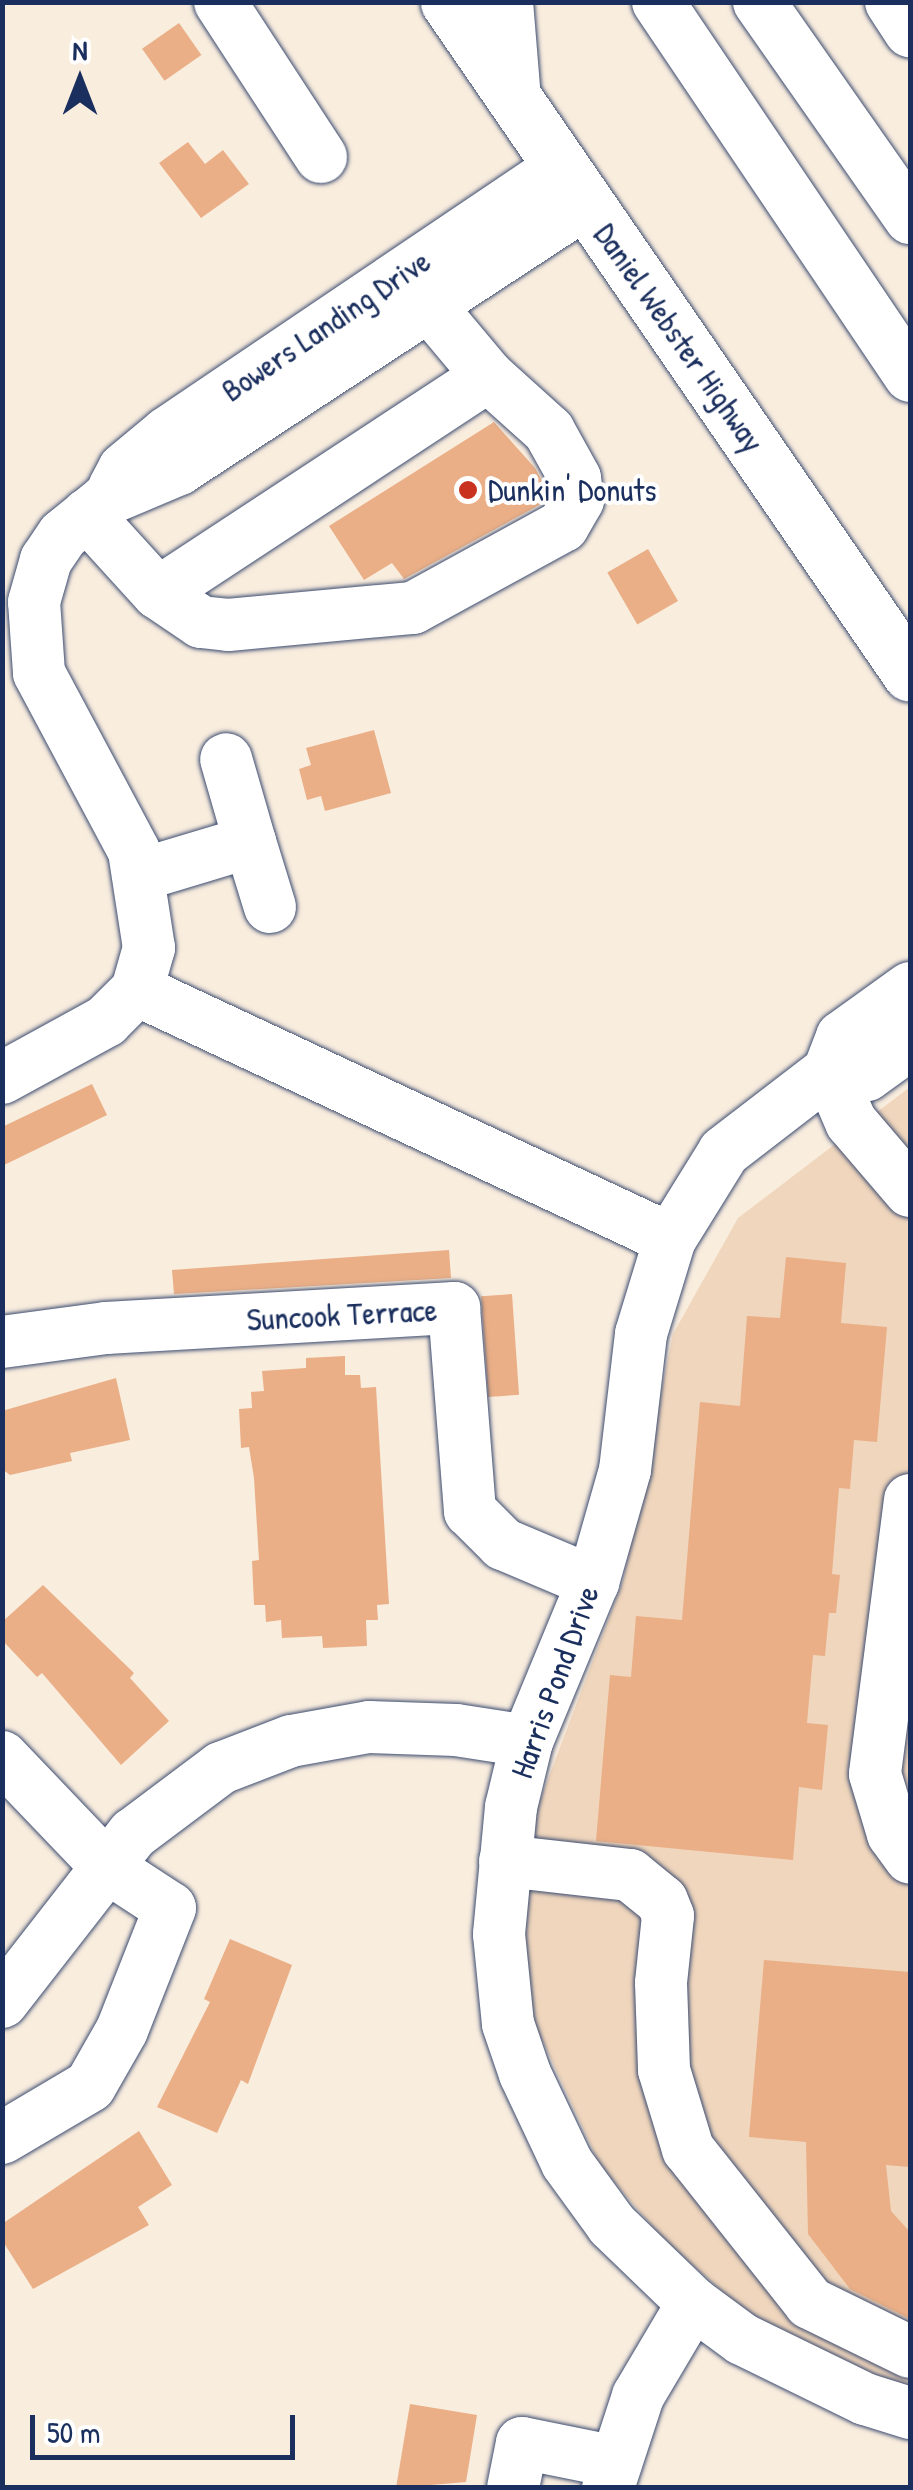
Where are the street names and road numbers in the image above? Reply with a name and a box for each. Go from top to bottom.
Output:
street label: Daniel Webster Highway [586,216,772,460]
street label: Bowers Landing Drive [214,242,438,410]
street label: Suncook Terrace [246,1291,438,1339]
street label: Harris Pond Drive [502,1581,608,1783]

